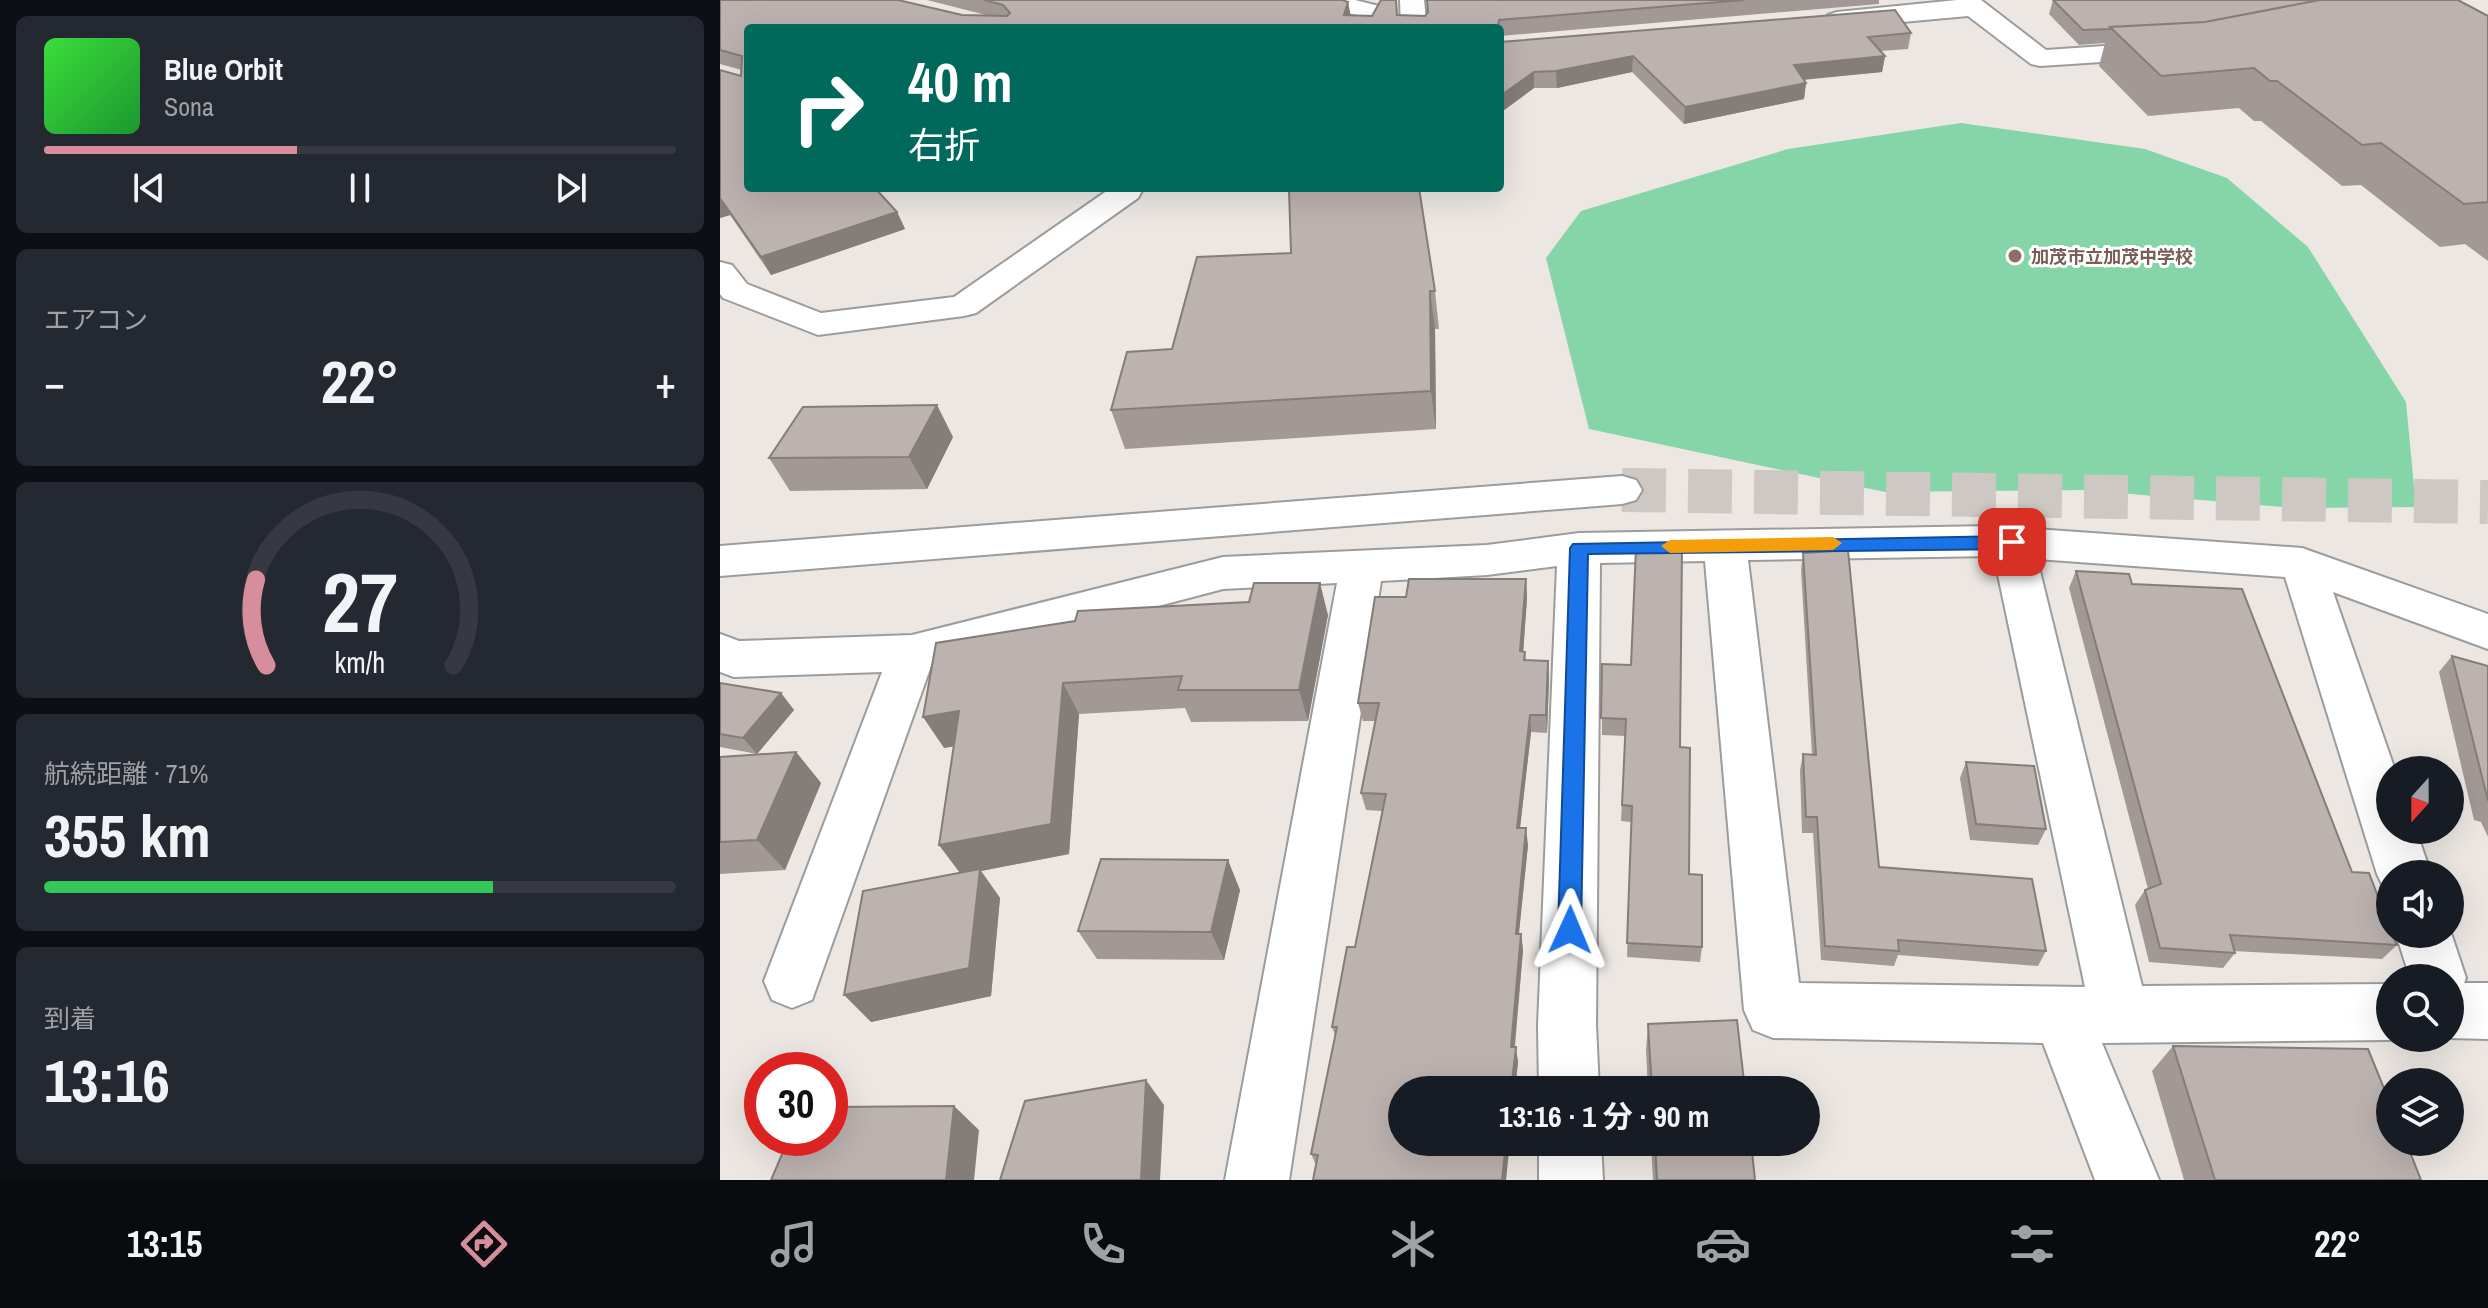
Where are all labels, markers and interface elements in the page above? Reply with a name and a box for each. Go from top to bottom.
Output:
text: 40 m [908,44,1013,119]
text: Blue Orbit [164,49,283,89]
icon: right [776,56,880,160]
text: Sona [164,89,214,124]
text: 右折 [908,121,980,169]
icon: previous [127,166,171,210]
icon: pause [338,166,382,210]
icon: next [549,166,593,210]
place label: 加茂市立加茂中学校 [2031,244,2193,269]
marker: 加茂市立加茂中学校 [2006,247,2024,265]
text: エアコン [44,302,148,337]
text: 22° [321,341,399,422]
text: − [44,352,65,412]
text: + [655,352,676,412]
pin [1978,508,2046,576]
icon: arrive [1990,520,2034,564]
text: 27 [322,546,398,658]
text: km/h [335,643,385,682]
text: 航続距離 · 71% [44,756,208,791]
north arrow [2376,756,2464,844]
map controls [2376,756,2464,1156]
text: 355 km [44,795,211,876]
button: sound [2376,860,2464,948]
position arrow [1528,888,1612,972]
button: search [2376,964,2464,1052]
text: 到着 [44,1001,96,1036]
text: 13:16 [44,1040,170,1121]
speed limit sign: 30 [744,1052,848,1156]
button: layers [2376,1068,2464,1156]
text: 13:16 · 1 分 · 90 m [1499,1096,1709,1136]
icon: directions [456,1216,512,1272]
icon: music [766,1216,822,1272]
icon: phone [1075,1216,1131,1272]
icon: climate [1385,1216,1441,1272]
icon: car [1695,1216,1751,1272]
icon: filters [2004,1216,2060,1272]
text: 13:15 [127,1220,202,1268]
text: 22° [2314,1220,2361,1268]

